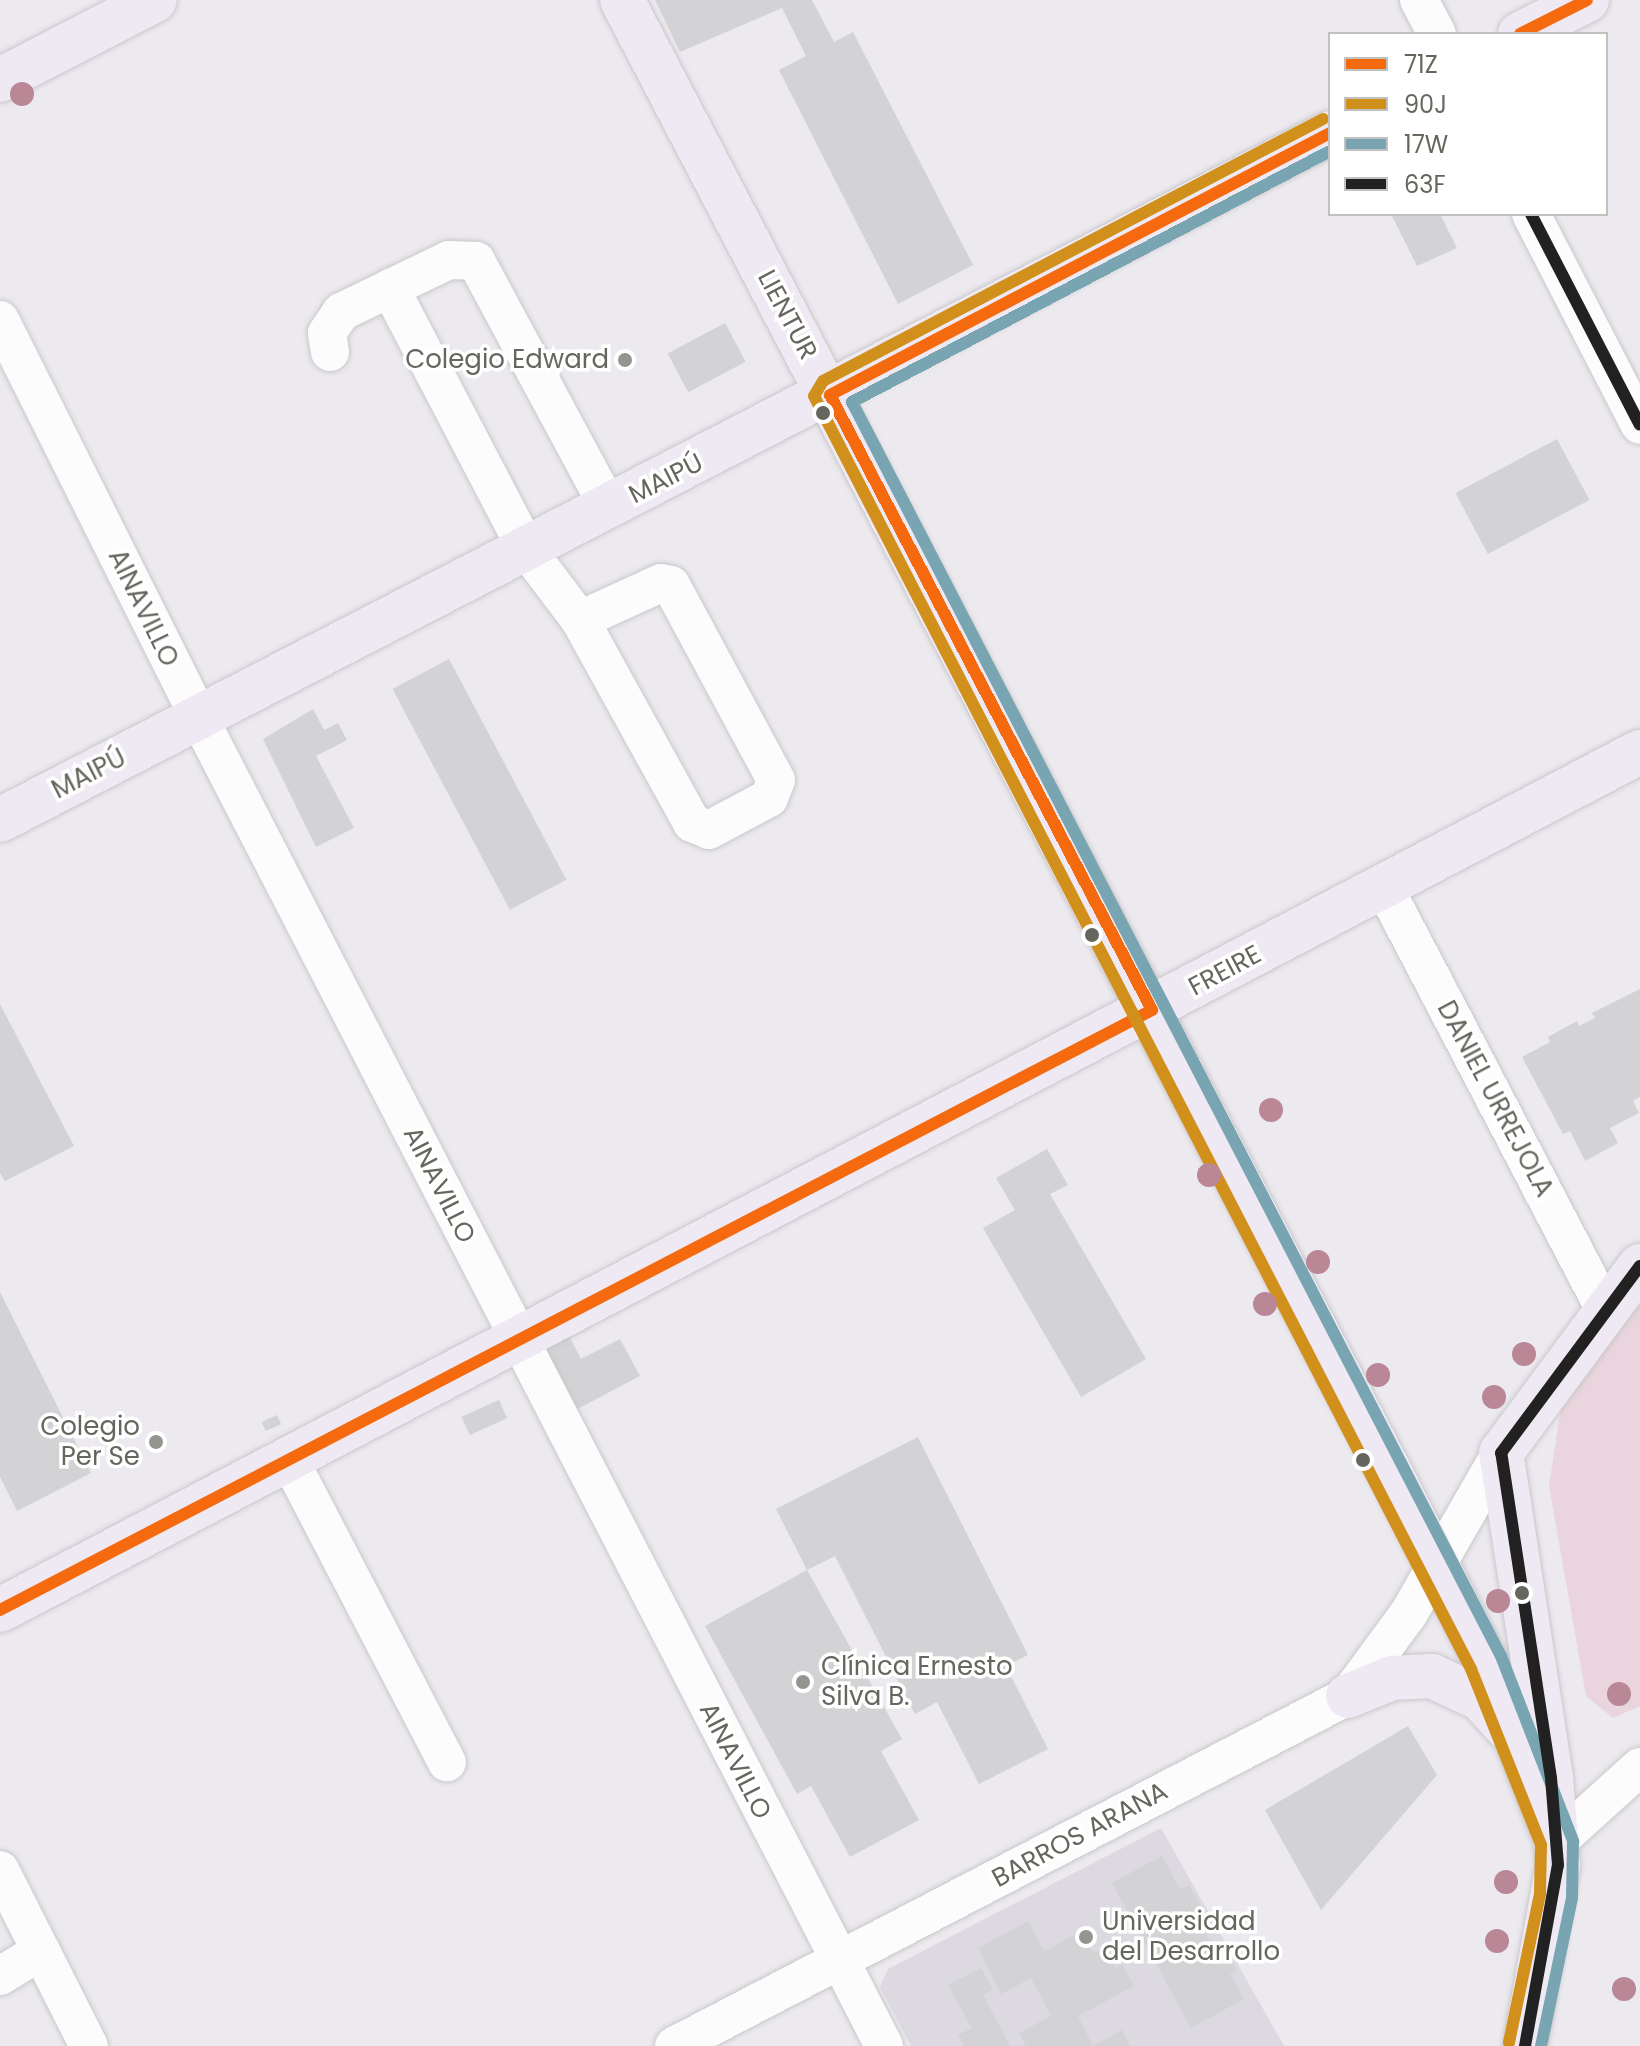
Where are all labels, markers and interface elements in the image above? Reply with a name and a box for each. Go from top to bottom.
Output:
legend [1328,32,1608,216]
text: 71Z [1404,48,1438,81]
text: 90J [1404,88,1447,121]
text: 17W [1404,128,1448,161]
text: 63F [1404,168,1445,201]
street label: LIENTUR [751,265,823,365]
place label: Colegio Edward [405,344,609,376]
marker: Colegio Edward [616,351,634,369]
unlabelled marker [815,405,831,421]
street label: MAIPÚ [624,447,708,511]
street label: AINAVILLO [101,544,185,672]
street label: MAIPÚ [47,742,131,806]
unlabelled marker [1084,927,1100,943]
street label: FREIRE [1183,939,1267,1003]
street label: DANIEL URREJOLA [1430,996,1560,1202]
street label: AINAVILLO [396,1122,482,1248]
place label: Colegio Per Se [40,1411,140,1472]
marker: Colegio Per Se [147,1433,165,1451]
unlabelled marker [1355,1452,1371,1468]
unlabelled marker [1514,1585,1530,1601]
place label: Clínica Ernesto Silva B. [821,1651,1013,1712]
marker: Clínica Ernesto Silva B. [792,1671,814,1693]
street label: AINAVILLO [692,1698,778,1824]
street label: BARROS ARANA [987,1776,1173,1894]
place label: Universidad del Desarrollo [1102,1906,1280,1968]
marker: Universidad del Desarrollo [1077,1928,1095,1946]

